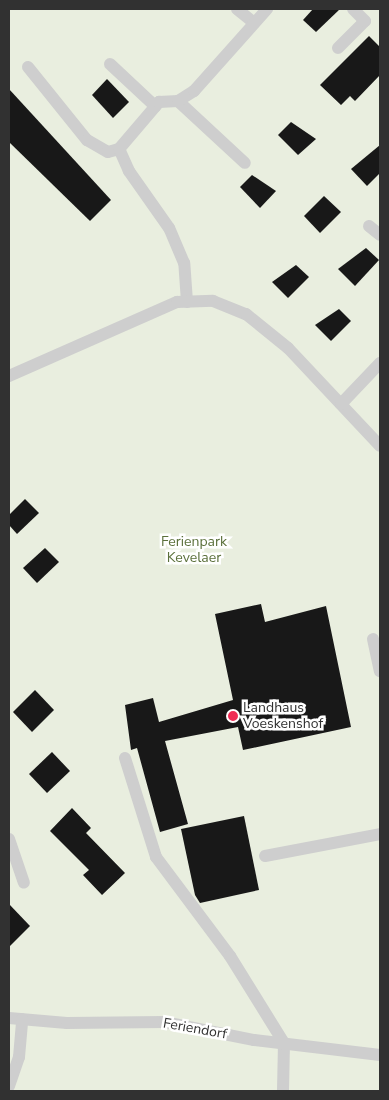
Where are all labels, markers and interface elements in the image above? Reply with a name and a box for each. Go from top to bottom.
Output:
park label: Ferienpark Kevelaer [161,534,227,566]
place label: Landhaus Voeskenshof [243,700,323,732]
marker: Landhaus Voeskenshof [227,710,239,722]
street label: Feriendorf [162,1015,228,1043]

